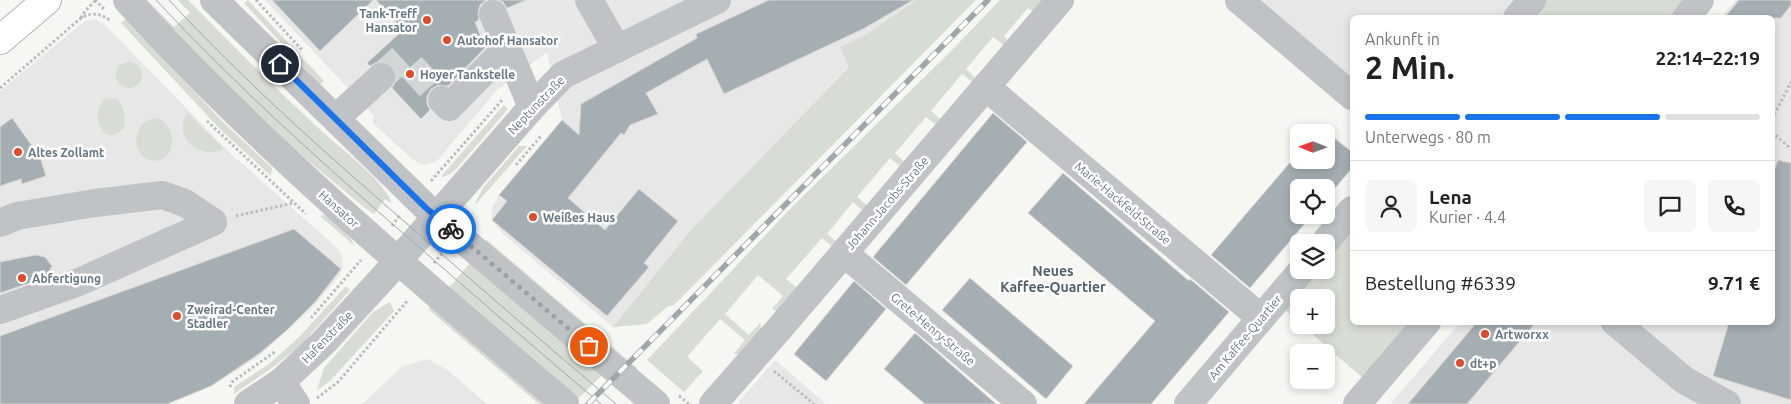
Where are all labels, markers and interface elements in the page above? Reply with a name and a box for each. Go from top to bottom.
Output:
place label: Tank-Treff Hansator [359,7,417,34]
marker: Tank-Treff Hansator [421,14,433,26]
text: Ankunft in [1365,30,1440,48]
marker: Autohof Hansator [441,34,453,46]
place label: Autohof Hansator [457,34,558,47]
pin [259,43,301,85]
text: 22:14–22:19 [1655,47,1760,69]
text: 2 Min. [1365,49,1455,85]
icon: home [266,50,294,78]
marker: Hoyer Tankstelle [404,68,416,80]
place label: Hoyer Tankstelle [420,68,515,81]
street label: Neptunstraße [505,73,567,137]
north arrow [1290,124,1335,169]
map controls [1290,124,1335,389]
text: Unterwegs · 80 m [1365,128,1491,146]
marker: Altes Zollamt [12,146,24,158]
place label: Altes Zollamt [28,146,104,159]
street label: Johann-Jacobs-Straße [843,154,931,252]
street label: Marie-Hackfeld-Straße [1073,159,1173,247]
button: locate [1290,179,1335,224]
button: person [1365,180,1417,232]
button: chat [1644,180,1696,232]
button: phone [1708,180,1760,232]
text: Lena [1429,186,1472,208]
street label: Hansator [316,188,362,231]
courier [426,204,476,254]
text: Kurier · 4.4 [1429,208,1506,226]
marker: Weißes Haus [527,211,539,223]
place label: Weißes Haus [543,211,616,224]
icon: bike [437,215,465,243]
button: layers [1290,234,1335,279]
district label: Neues Kaffee-Quartier [1000,263,1106,295]
marker: Abfertigung [16,272,28,284]
place label: Abfertigung [32,272,101,285]
text: Bestellung #6339 [1365,272,1516,294]
text: 9.71 € [1708,272,1760,294]
button: + [1290,289,1335,334]
street label: Grete-Henry-Straße [888,290,978,368]
street label: Am Kaffee-Quartier [1206,292,1284,382]
place label: Zweirad-Center Stadler [187,303,275,330]
street label: Hafenstraße [299,308,355,366]
marker: Zweirad-Center Stadler [171,310,183,322]
pin [568,325,610,367]
marker: Artworxx [1479,328,1491,340]
place label: Artworxx [1495,328,1549,341]
icon: bag [575,332,603,360]
button: − [1290,344,1335,389]
marker: dt+p [1454,357,1466,369]
place label: dt+p [1470,357,1496,370]

